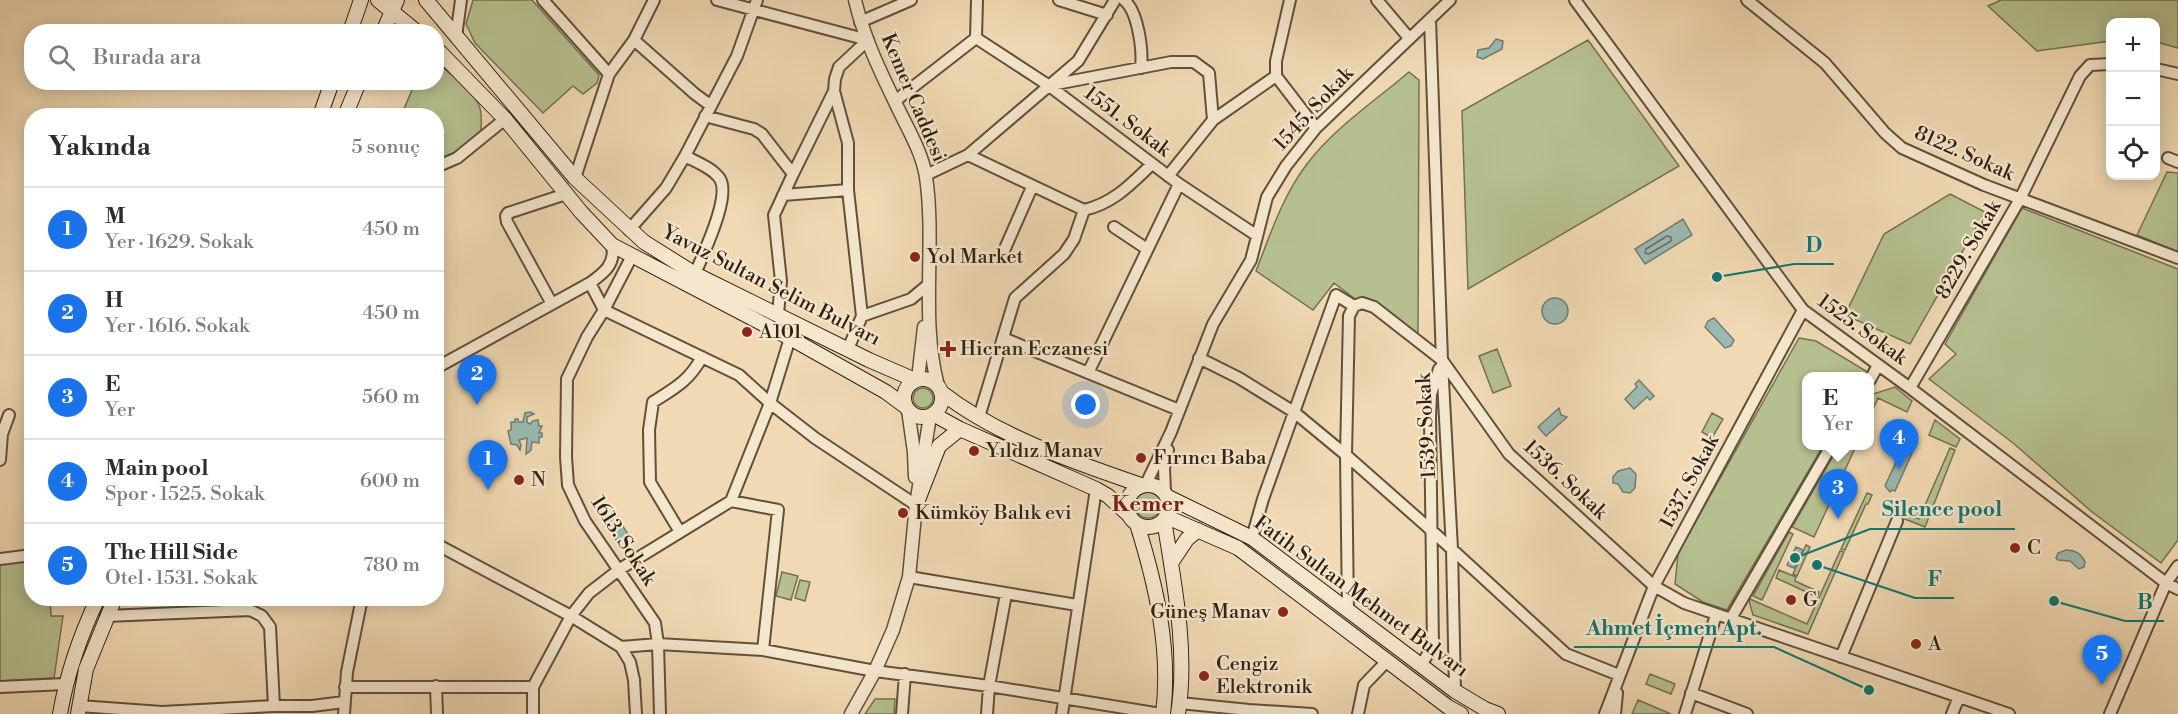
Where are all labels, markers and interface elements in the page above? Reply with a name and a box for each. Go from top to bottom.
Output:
map controls [2106,18,2160,180]
button: + [2106,18,2160,72]
search box [24,24,444,90]
street label: Kemer Caddesi [875,30,951,166]
icon: search [45,41,78,74]
text: Burada ara [93,44,201,71]
street label: 1545. Sokak [1269,61,1360,156]
button: − [2106,72,2160,126]
street label: 1551. Sokak [1079,81,1177,164]
street label: 8122. Sokak [1910,121,2019,188]
button: locate [2106,126,2160,180]
text: Yakında [48,131,151,163]
text: 5 sonuç [351,135,420,160]
street label: 8229. Sokak [1931,195,2008,304]
text: M [105,203,125,230]
text: 1 [63,217,72,242]
text: 450 m [362,217,420,242]
street label: Yavuz Sultan Selim Bulvarı [657,219,885,352]
callout: D [1794,225,1834,264]
text: Yer · 1629. Sokak [105,230,254,255]
text: D [1806,233,1823,259]
place label: Yol Market [926,245,1024,270]
marker: Yol Market [908,250,922,264]
text: H [105,287,123,314]
street label: 1525. Sokak [1812,289,1913,372]
text: 2 [61,301,74,326]
text: 450 m [362,301,420,326]
text: Yer · 1616. Sokak [105,314,249,339]
place label: A101 [758,320,802,345]
marker: A101 [740,325,754,339]
place label: Hicran Eczanesi [960,337,1109,362]
marker: Hicran Eczanesi [941,342,955,356]
pin: 2 [458,356,496,405]
text: E [105,371,120,398]
street label: 1539. Sokak [1412,371,1442,479]
popup [1802,372,1874,450]
text: 3 [61,385,74,410]
text: 560 m [362,385,420,410]
text: E [1823,385,1838,412]
your location [1071,390,1100,419]
text: Yer [105,398,135,423]
text: Yer [1823,412,1853,437]
pin: 4 [1880,420,1918,469]
street label: 1537. Sokak [1655,429,1726,533]
street label: 1536. Sokak [1518,435,1613,526]
place label: Yıldız Manav [985,439,1104,464]
pin: 1 [468,440,508,490]
marker: Yıldız Manav [967,444,981,458]
place label: Fırıncı Baba [1153,446,1267,471]
marker: Fırıncı Baba [1134,451,1148,465]
text: Main pool [105,455,208,482]
place label: N [531,468,546,493]
text: 4 [61,469,74,494]
text: 600 m [360,469,420,494]
pin: 3 [1818,470,1858,519]
marker: N [512,473,526,487]
text: Spor · 1525. Sokak [105,482,265,507]
callout: Silence pool [1870,490,2015,529]
street label: 1613. Sokak [585,491,662,592]
district label: Kemer [1112,491,1184,518]
text: Silence pool [1882,497,2002,523]
place label: Kümköy Balık evi [915,501,1072,526]
marker: Kümköy Balık evi [896,506,910,520]
street label: Fatih Sultan Mehmet Bulvarı [1249,511,1474,684]
place label: C [2027,536,2041,561]
text: The Hill Side [105,539,238,566]
marker: C [2008,541,2022,555]
text: 5 [61,553,74,578]
text: 780 m [363,553,420,578]
callout: F [1915,559,1954,598]
text: Otel · 1531. Sokak [105,566,257,591]
text: F [1928,567,1942,593]
callout: B [2125,582,2164,621]
place label: G [1803,588,1818,613]
text: B [2137,590,2153,616]
marker: G [1784,593,1798,607]
place label: Güneş Manav [1150,600,1272,625]
marker: Güneş Manav [1276,605,1290,619]
callout: Ahmet İçmen Apt. [1574,608,1774,647]
text: Ahmet İçmen Apt. [1585,613,1762,642]
place label: A [1927,632,1943,657]
pin: 5 [2082,636,2122,685]
marker: A [1909,637,1923,651]
place label: Cengiz Elektronik [1216,652,1314,700]
marker: Cengiz Elektronik [1197,669,1211,683]

